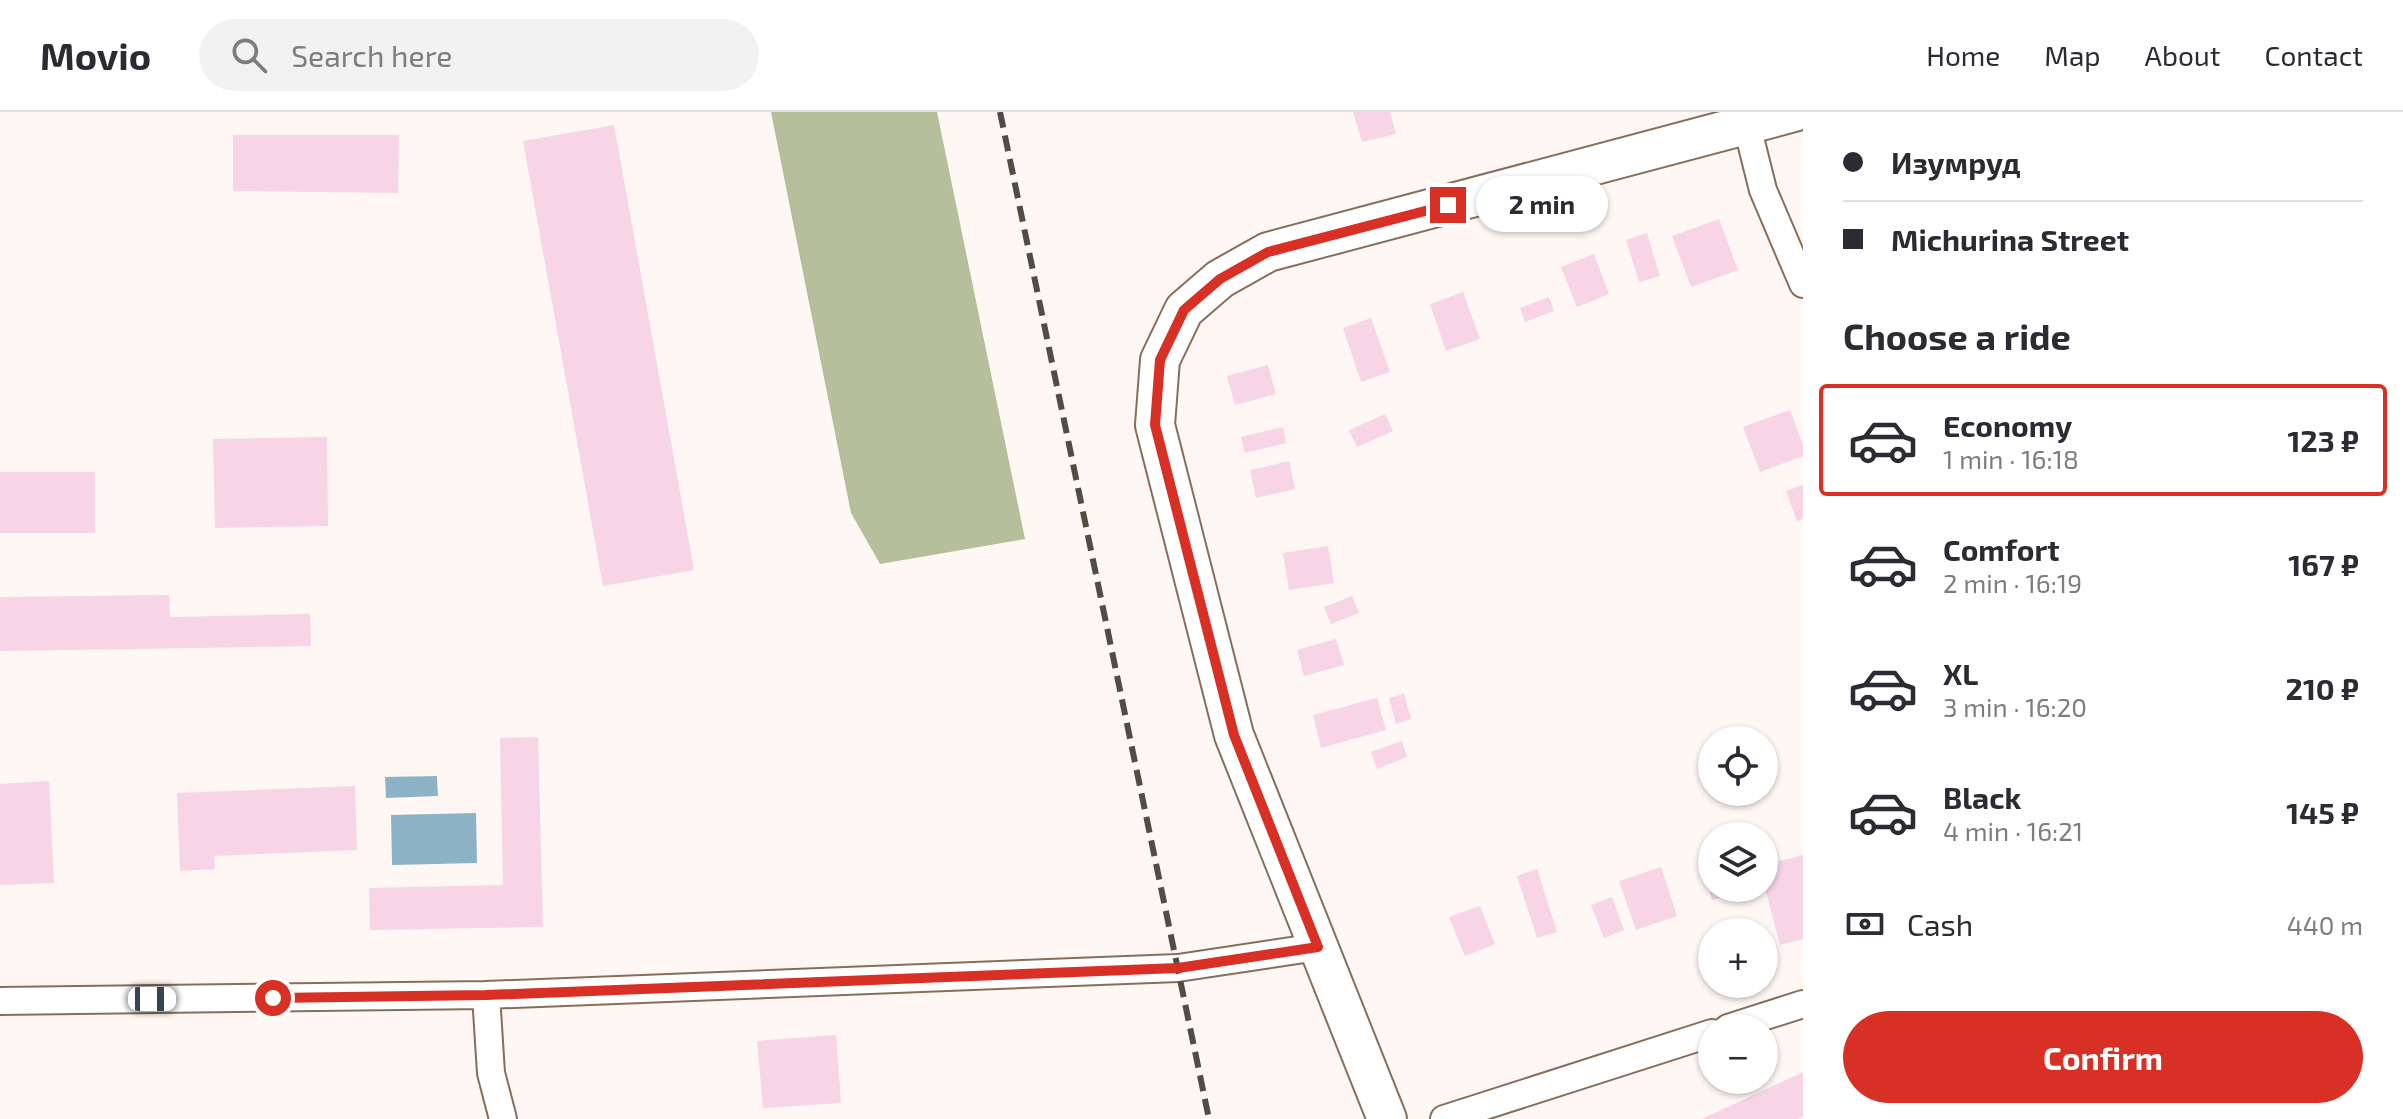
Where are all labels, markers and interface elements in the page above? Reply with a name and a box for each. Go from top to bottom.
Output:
search box [199,19,759,91]
text: Movio [40,32,151,78]
icon: search [227,33,271,77]
text: Search here [291,37,452,73]
text: Home [1926,38,2000,72]
text: Map [2044,38,2101,72]
text: About [2145,38,2220,72]
text: Contact [2264,38,2363,72]
text: Изумруд [1891,144,2021,180]
callout: 2 min [1476,177,1608,233]
route end [1430,187,1466,223]
text: 2 min [1509,188,1575,219]
text: Michurina Street [1891,221,2129,257]
text: Choose a ride [1843,314,2071,357]
icon: car [1847,404,1919,476]
text: Economy [1943,407,2072,443]
text: 123 ₽ [2287,422,2359,458]
text: 1 min · 16:18 [1943,443,2079,474]
icon: car [1847,528,1919,600]
text: Comfort [1943,531,2060,567]
text: 167 ₽ [2288,546,2359,582]
text: 2 min · 16:19 [1943,567,2082,598]
icon: car [1847,652,1919,724]
text: XL [1943,655,1978,691]
text: 210 ₽ [2285,670,2359,706]
text: 3 min · 16:20 [1943,691,2087,722]
map controls [1698,726,1778,1094]
button: locate [1698,726,1778,806]
icon: car [1847,776,1919,848]
text: Black [1943,779,2021,815]
text: 145 ₽ [2286,794,2359,830]
text: 4 min · 16:21 [1943,815,2083,846]
button: layers [1698,822,1778,902]
icon: cash [1843,902,1887,946]
text: Cash [1907,906,1973,942]
text: 440 m [2287,909,2363,940]
button: + [1698,918,1778,998]
route start [255,980,291,1016]
car [128,987,176,1011]
button: Confirm [1843,1011,2363,1103]
button: − [1698,1014,1778,1094]

